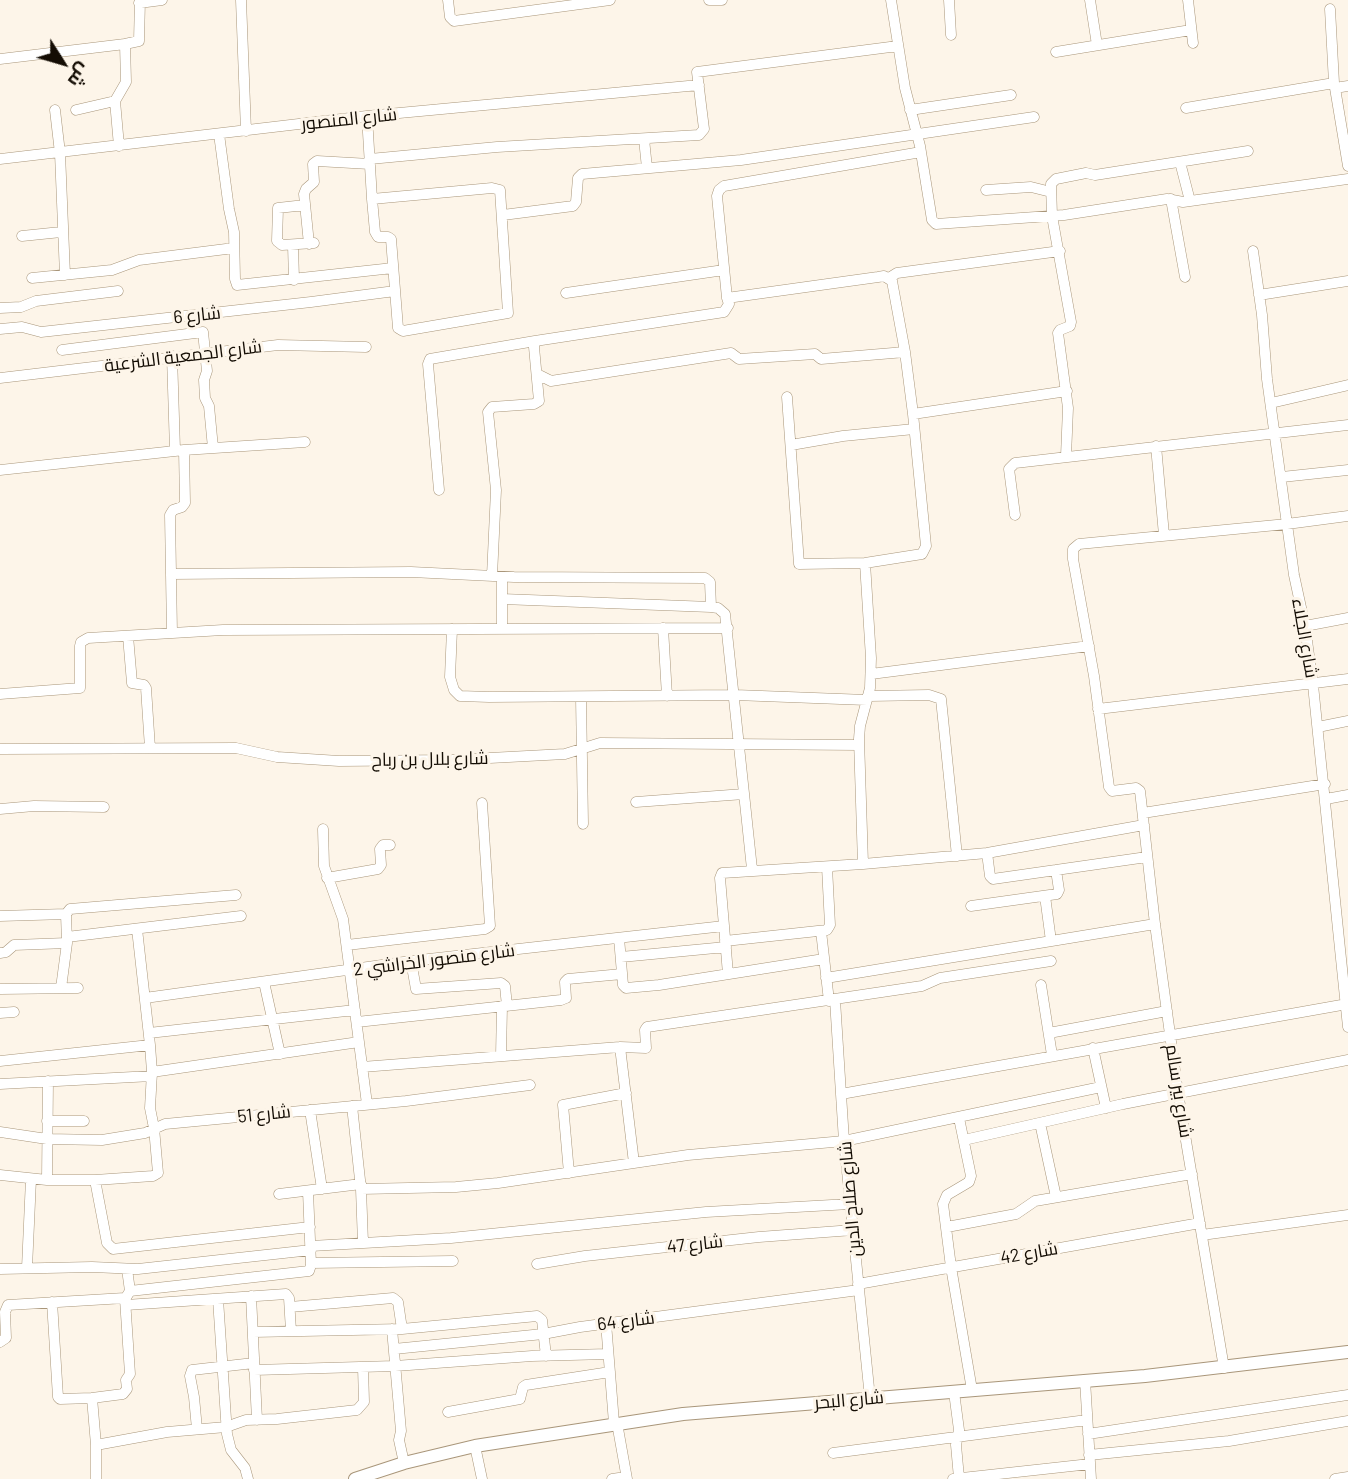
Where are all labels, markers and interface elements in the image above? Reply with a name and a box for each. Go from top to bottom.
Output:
north arrow [28,28,98,98]
text: ش [64,59,97,93]
street label: شارع المنصور [300,103,398,135]
street label: شارع 6 [172,302,222,328]
street label: شارع الجمعية الشرعية [103,336,263,376]
street label: شارع الجلاء [1287,596,1323,680]
street label: شارع بلال بن رباح [371,747,489,771]
street label: شارع منصور الخراشي 2 [352,939,516,981]
street label: شارع بير سالم [1161,1043,1197,1139]
street label: شارع 51 [236,1100,292,1128]
street label: شارع صلاح الدين [834,1140,866,1258]
street label: شارع 47 [666,1230,724,1258]
street label: شارع 42 [999,1237,1059,1269]
street label: شارع 64 [596,1307,656,1335]
street label: شارع البحر [813,1386,885,1414]

